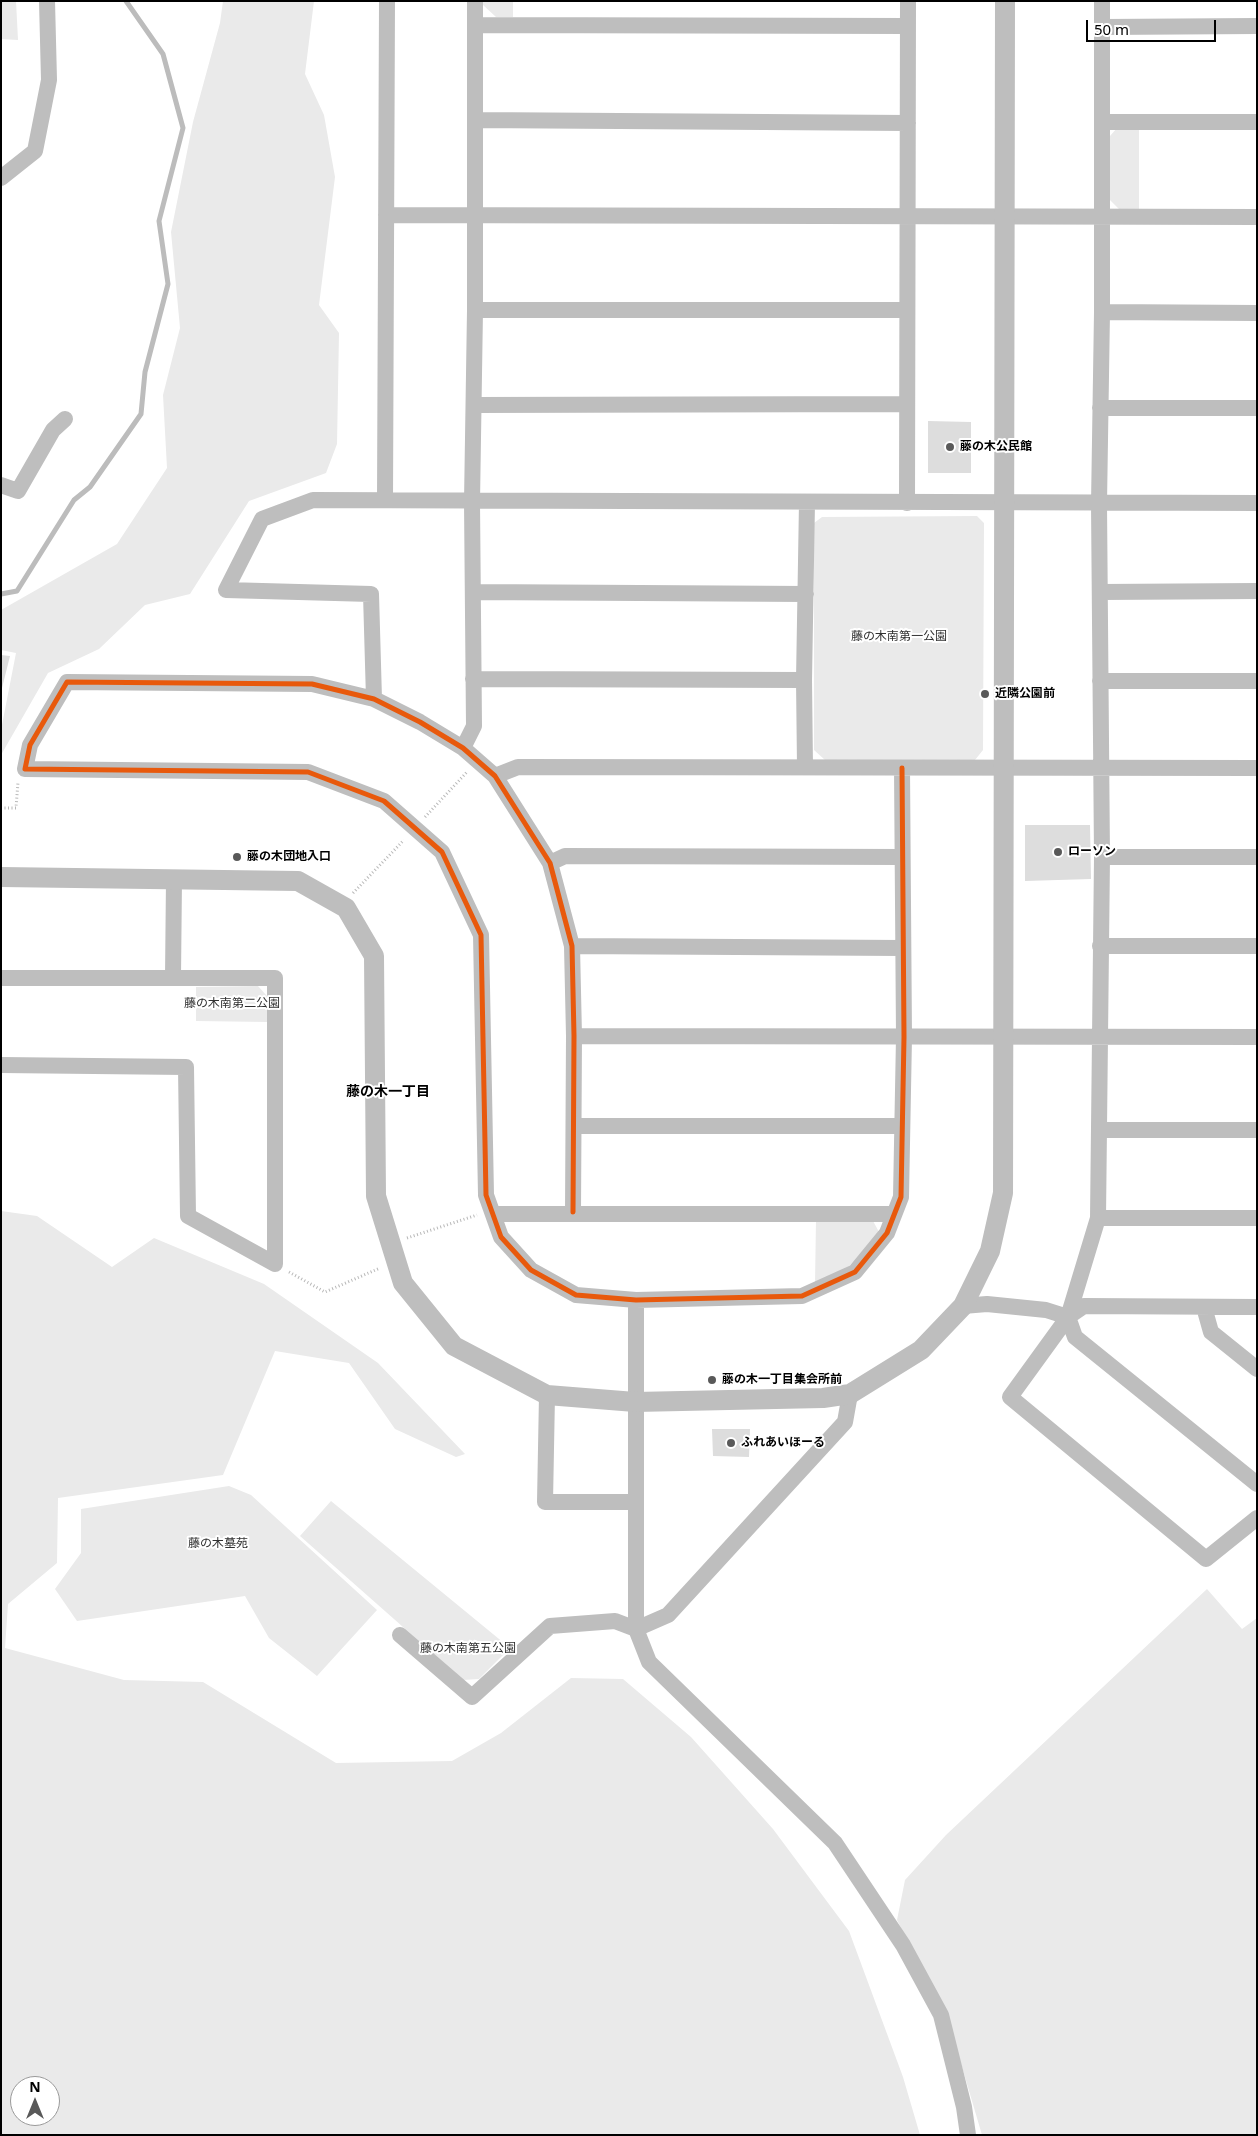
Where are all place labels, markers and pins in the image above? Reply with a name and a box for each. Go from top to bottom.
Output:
place label: 藤の木公民館 [960,440,1032,454]
marker: 藤の木公民館 [944,441,956,453]
place label: 近隣公園前 [995,687,1055,701]
marker: 近隣公園前 [979,688,991,700]
place label: ローソン [1068,845,1116,859]
marker: ローソン [1052,846,1064,858]
place label: 藤の木団地入口 [247,850,331,864]
marker: 藤の木団地入口 [231,851,243,863]
place label: 藤の木一丁目集会所前 [722,1373,842,1387]
marker: 藤の木一丁目集会所前 [706,1374,718,1386]
place label: ふれあいほーる [741,1436,825,1450]
marker: ふれあいほーる [725,1437,737,1449]

